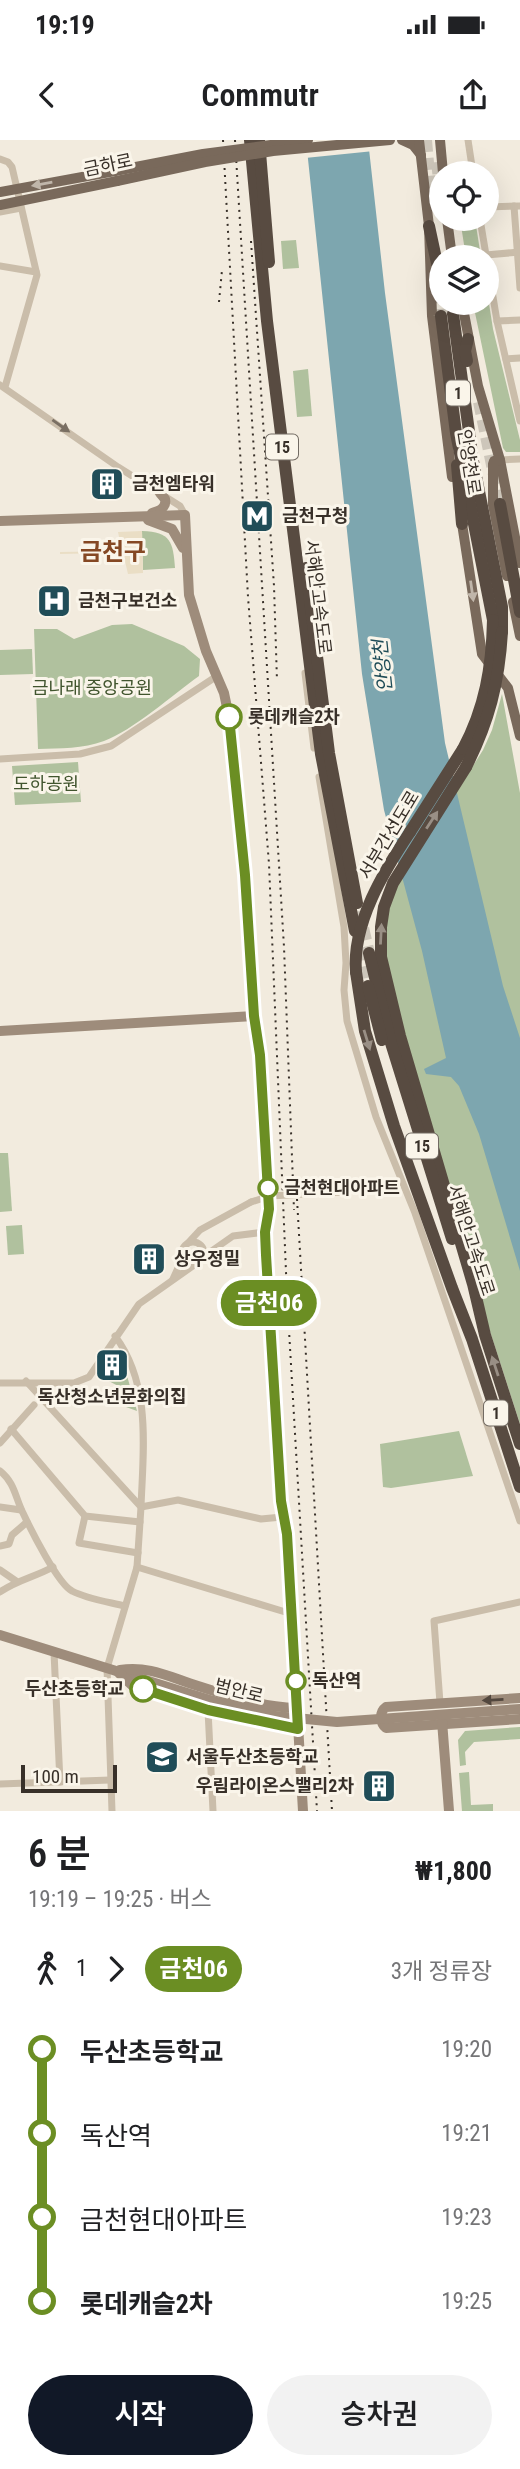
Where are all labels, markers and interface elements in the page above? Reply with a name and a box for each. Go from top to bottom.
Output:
text: 19:19 [35,10,95,40]
icon: back [28,76,66,114]
text: Commutr [201,76,319,114]
icon: share [454,76,492,114]
street label: 금하로 [81,149,134,180]
map controls [429,161,499,315]
button: locate [429,161,499,231]
one-way arrow [31,179,53,190]
button: layers [429,245,499,315]
road number: 1 [446,381,470,406]
one-way arrow [52,419,70,433]
street label: 안양천로 [454,428,485,496]
road number: 15 [266,434,298,460]
building icon: 금천엠타워 [88,465,126,503]
place label: 금천엠타워 [132,473,215,494]
metro station icon: 금천구청 [238,497,276,535]
place label: 금천구청 [282,505,348,526]
district label: 금천구 [80,538,146,566]
street label: 서해안고속도로 [301,538,336,656]
one-way arrow [466,580,477,602]
hospital icon: 금천구보건소 [35,582,73,620]
place label: 금천구보건소 [78,590,177,611]
water label: 안양천 [368,637,397,693]
park label: 금나래 중앙공원 [32,677,152,698]
marker: 롯데캐슬2차 [216,704,242,730]
place label: 롯데캐슬2차 [248,706,340,727]
park label: 도하공원 [13,773,79,794]
street label: 서부간선도로 [354,787,423,883]
one-way arrow [425,811,439,829]
one-way arrow [376,923,387,945]
one-way arrow [363,1029,373,1050]
road number: 15 [406,1134,438,1158]
place label: 금천현대아파트 [284,1177,400,1198]
marker: 금천현대아파트 [258,1178,278,1198]
street label: 서해안고속도로 [444,1181,499,1298]
building icon: 상우정밀 [130,1240,168,1278]
place label: 상우정밀 [174,1248,240,1269]
line badge: 금천06 [220,1280,318,1326]
text: 금천06 [235,1289,303,1317]
building icon: 독산청소년문화의집 [93,1346,131,1384]
one-way arrow [489,1356,500,1377]
place label: 독산청소년문화의집 [37,1386,187,1407]
road number: 1 [484,1400,508,1426]
place label: 독산역 [312,1670,362,1691]
marker: 독산역 [286,1671,306,1691]
street label: 범안로 [212,1674,266,1707]
marker: 두산초등학교 [130,1676,156,1702]
place label: 두산초등학교 [25,1678,124,1699]
one-way arrow [482,1694,504,1705]
school or university icon: 서울두산초등학교 [143,1738,181,1776]
place label: 서울두산초등학교 [186,1746,318,1767]
scale bar [21,1762,117,1794]
text: 100 m [32,1765,79,1788]
building icon: 우림라이온스밸리2차 [360,1767,398,1805]
place label: 우림라이온스밸리2차 [196,1775,354,1796]
text: 6 분 [28,1832,91,1876]
text: ₩1,800 [415,1856,492,1886]
text: 19:19 – 19:25 · 버스 [28,1886,212,1913]
icon: walk [28,1950,66,1988]
icon: forward [97,1950,135,1988]
text: 1 [76,1955,87,1982]
text: 금천06 [159,1955,228,1983]
text: 3개 정류장 [391,1958,492,1985]
text: 19:20 [441,2036,492,2063]
text: 두산초등학교 [80,2037,224,2067]
text: 19:21 [441,2120,492,2147]
text: 독산역 [80,2121,152,2151]
text: 19:23 [441,2204,492,2231]
text: 금천현대아파트 [80,2205,247,2235]
text: 19:25 [441,2288,492,2315]
text: 롯데캐슬2차 [80,2289,213,2319]
button: 시작 [28,2375,253,2455]
button: 승차권 [267,2375,492,2455]

